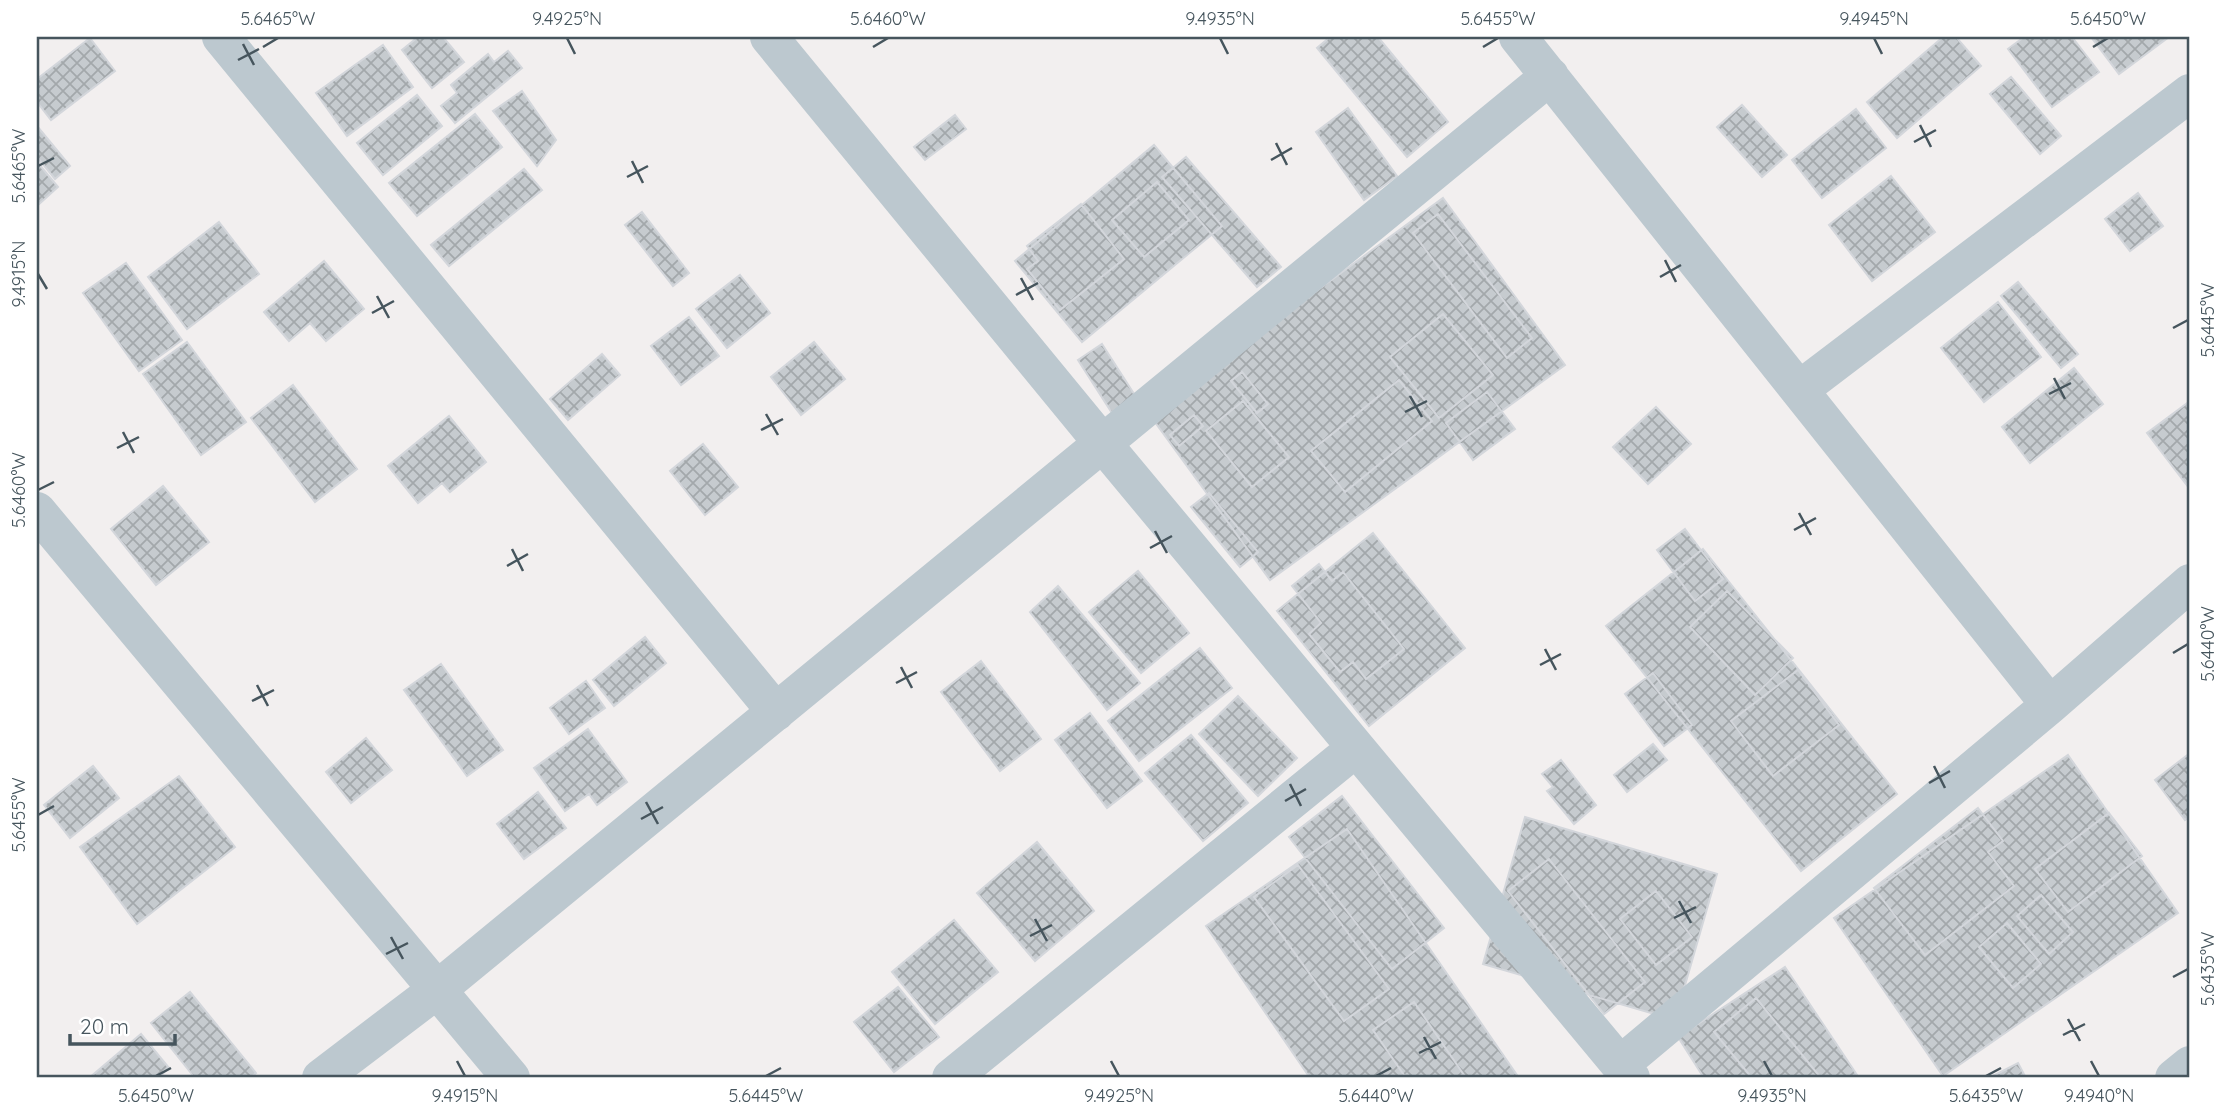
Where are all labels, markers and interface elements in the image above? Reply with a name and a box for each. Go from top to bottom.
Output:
text: 5.6465°W [241,7,315,30]
text: 9.4925°N [532,7,602,30]
text: 5.6460°W [850,7,926,30]
text: 9.4935°N [1185,7,1255,30]
text: 5.6455°W [1460,7,1536,30]
text: 9.4945°N [1839,7,1909,30]
text: 5.6450°W [2070,7,2146,30]
text: 5.6465°W [7,129,30,203]
text: 9.4915°N [7,241,30,307]
text: 5.6445°W [2196,283,2219,357]
text: 5.6460°W [7,452,30,528]
text: 5.6440°W [2196,606,2219,682]
text: 5.6455°W [7,777,30,853]
text: 5.6435°W [2196,932,2219,1006]
scale bar [70,1003,175,1047]
text: 20 m [80,1013,129,1039]
text: 5.6450°W [118,1084,194,1107]
text: 9.4915°N [432,1084,498,1107]
text: 5.6445°W [729,1084,803,1107]
text: 9.4925°N [1084,1084,1154,1107]
text: 5.6440°W [1338,1084,1414,1107]
text: 9.4935°N [1737,1084,1807,1107]
text: 5.6435°W [1949,1084,2023,1107]
text: 9.4940°N [2064,1084,2134,1107]

